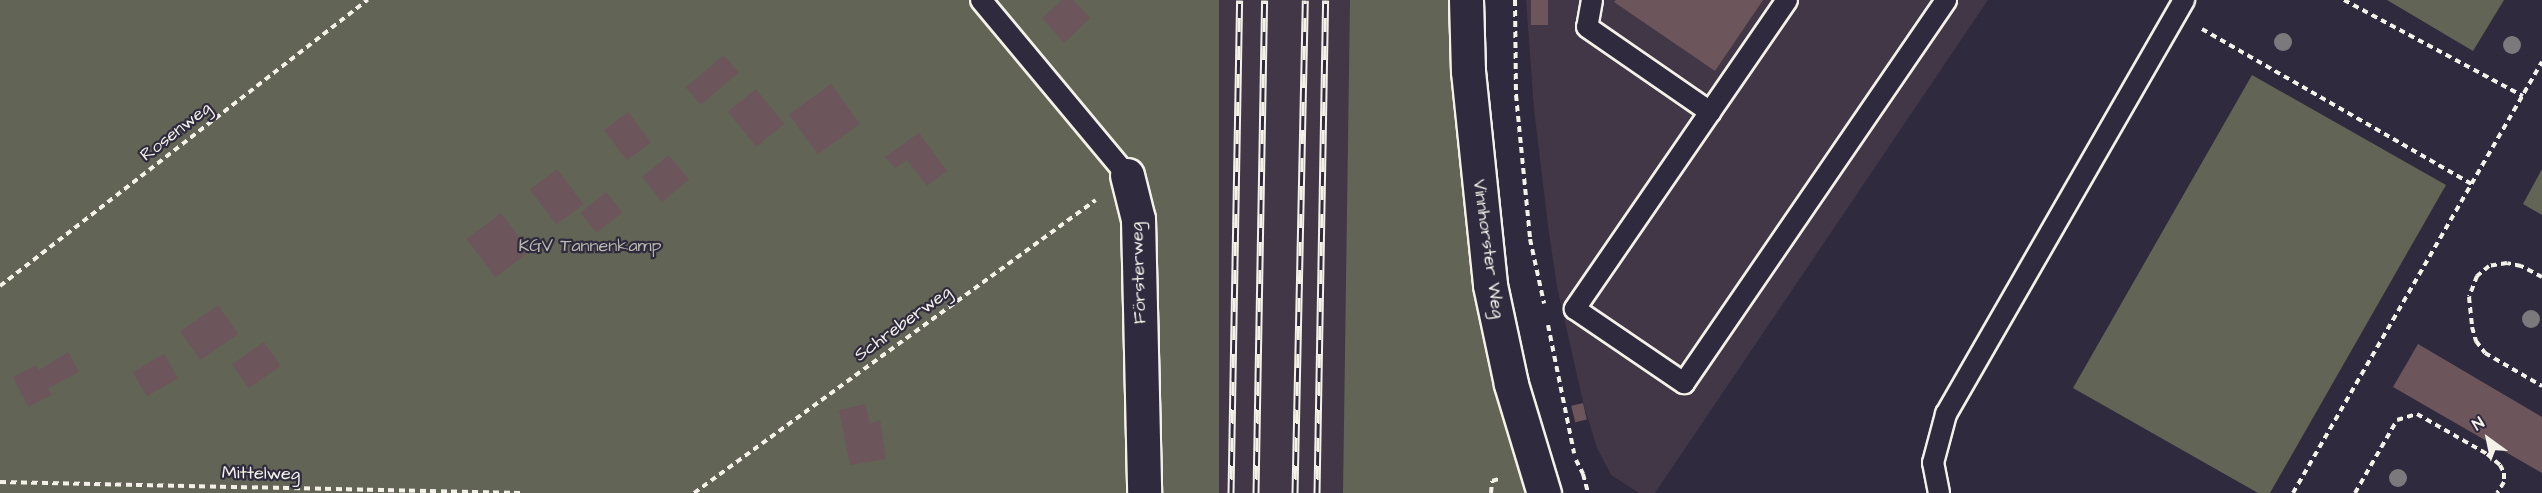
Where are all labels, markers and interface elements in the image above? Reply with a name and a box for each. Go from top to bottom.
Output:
street label: Rosenweg [136,98,216,166]
street label: Vinnhorster Weg [1468,178,1508,320]
street label: Försterweg [1126,222,1152,324]
park label: KGV Tannenkamp [518,235,662,257]
street label: Schreberweg [850,281,956,367]
north arrow [2458,409,2518,469]
text: N [2468,412,2488,436]
street label: Mittelweg [222,463,300,485]

